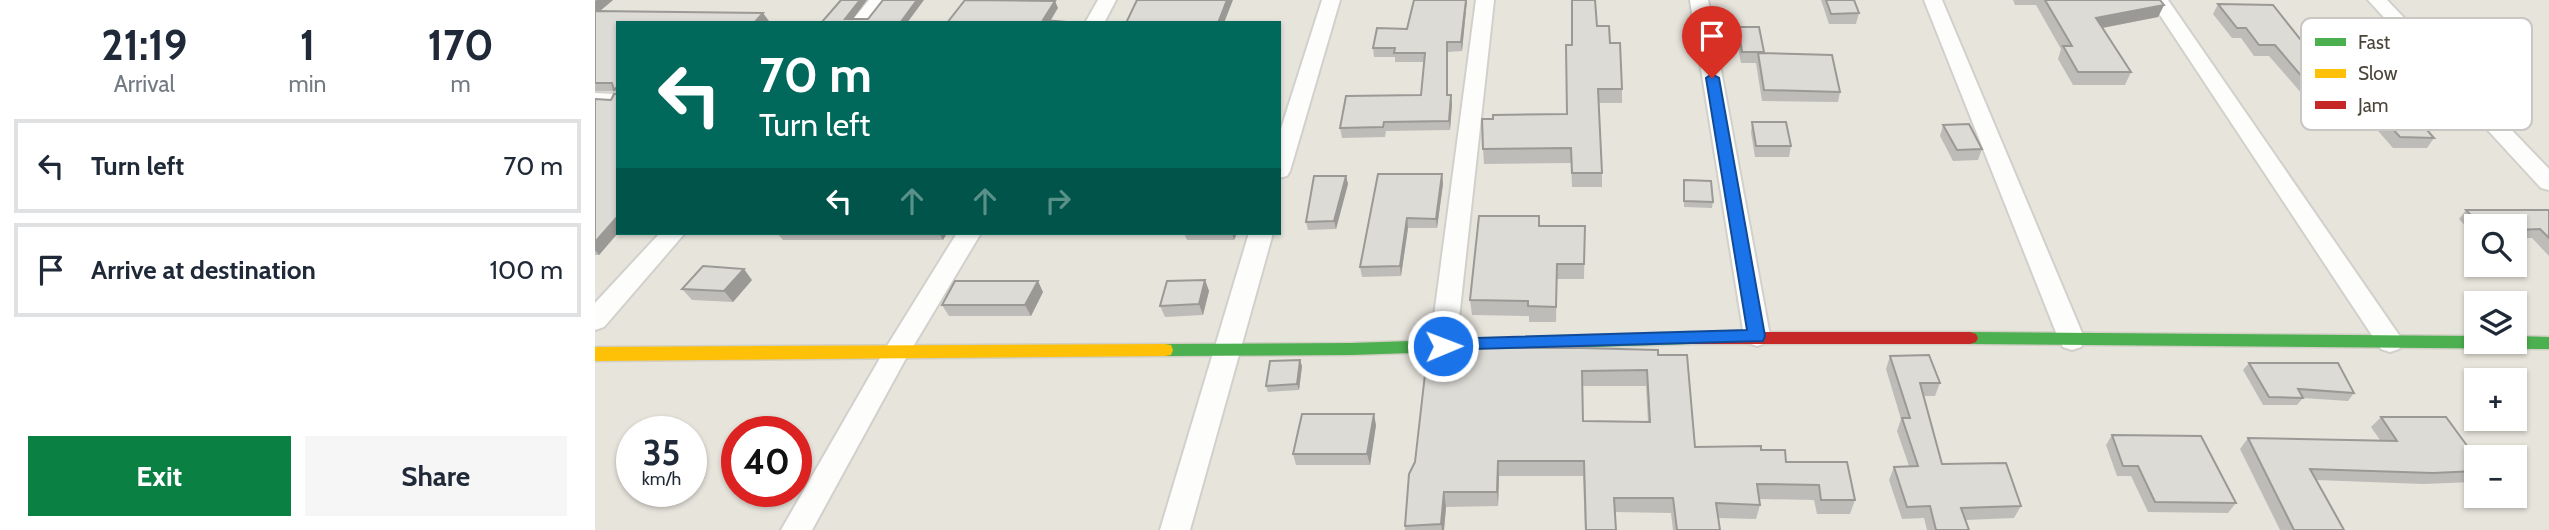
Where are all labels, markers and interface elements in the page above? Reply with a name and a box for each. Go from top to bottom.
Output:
pin [1682,6,1742,78]
icon: arrive [1693,17,1731,55]
legend [2301,18,2532,130]
text: 21:19 [101,19,187,71]
text: 1 [300,19,315,71]
text: 170 [428,19,494,71]
text: Fast [2358,31,2391,54]
text: 70 m [759,45,872,104]
icon: left [644,49,735,140]
text: Slow [2358,62,2398,85]
text: Arrival [114,70,175,98]
text: min [289,70,326,98]
text: m [451,70,471,98]
text: Jam [2357,94,2388,117]
text: Turn left [759,105,870,144]
icon: left [32,147,70,185]
text: Turn left [91,150,184,182]
text: 70 m [503,150,563,182]
icon: left [820,182,858,220]
icon: ahead [893,182,931,220]
icon: ahead [966,182,1004,220]
icon: right [1039,182,1077,220]
map controls [2464,214,2527,508]
button: search [2464,214,2527,277]
icon: arrive [32,251,70,289]
text: Arrive at destination [91,254,316,286]
text: 100 m [490,254,563,286]
button: layers [2464,291,2527,354]
position arrow [1406,309,1480,383]
button: + [2464,368,2527,431]
speed limit sign: 40 [721,416,812,507]
text: 35 [643,431,680,474]
button: Exit [28,436,291,516]
button: Share [305,436,567,516]
button: − [2464,445,2527,508]
text: km/h [642,468,681,490]

